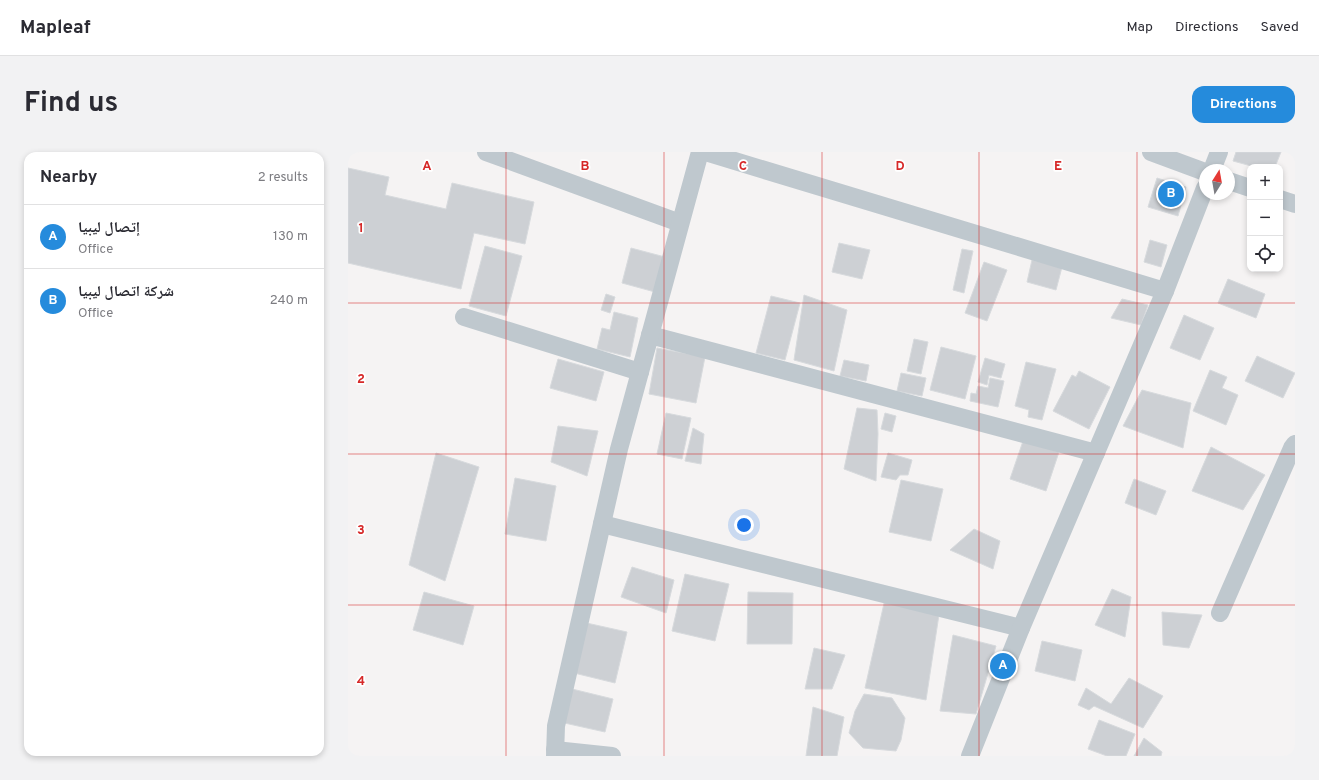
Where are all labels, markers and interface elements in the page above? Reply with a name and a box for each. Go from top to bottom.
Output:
text: Mapleaf [20,16,91,40]
text: Map [1127,19,1153,36]
text: Directions [1175,19,1239,36]
text: Saved [1261,19,1299,36]
text: Find us [24,86,118,122]
button: Directions [1192,86,1295,123]
text: A [422,159,432,175]
text: B [581,159,590,175]
text: C [739,159,747,175]
text: D [895,159,905,175]
text: E [1054,159,1062,175]
north arrow [1199,164,1235,200]
map controls [1247,164,1283,272]
button: + [1247,164,1283,200]
text: Nearby [40,167,97,189]
text: 2 results [258,170,308,186]
pin: B [1158,179,1184,209]
button: − [1247,200,1283,236]
text: إتصال ليبيا [78,219,140,238]
text: 1 [358,221,364,237]
text: A [48,229,58,245]
text: 130 m [273,229,308,245]
button: locate [1247,236,1283,272]
text: Office [78,242,113,258]
text: شركة اتصال ليبيا [78,283,174,302]
text: B [49,293,57,309]
text: 240 m [270,293,308,309]
text: Office [78,306,113,322]
text: 2 [357,372,365,388]
your location [734,515,754,535]
text: 3 [357,523,365,539]
pin: A [990,651,1016,681]
text: 4 [357,674,365,690]

